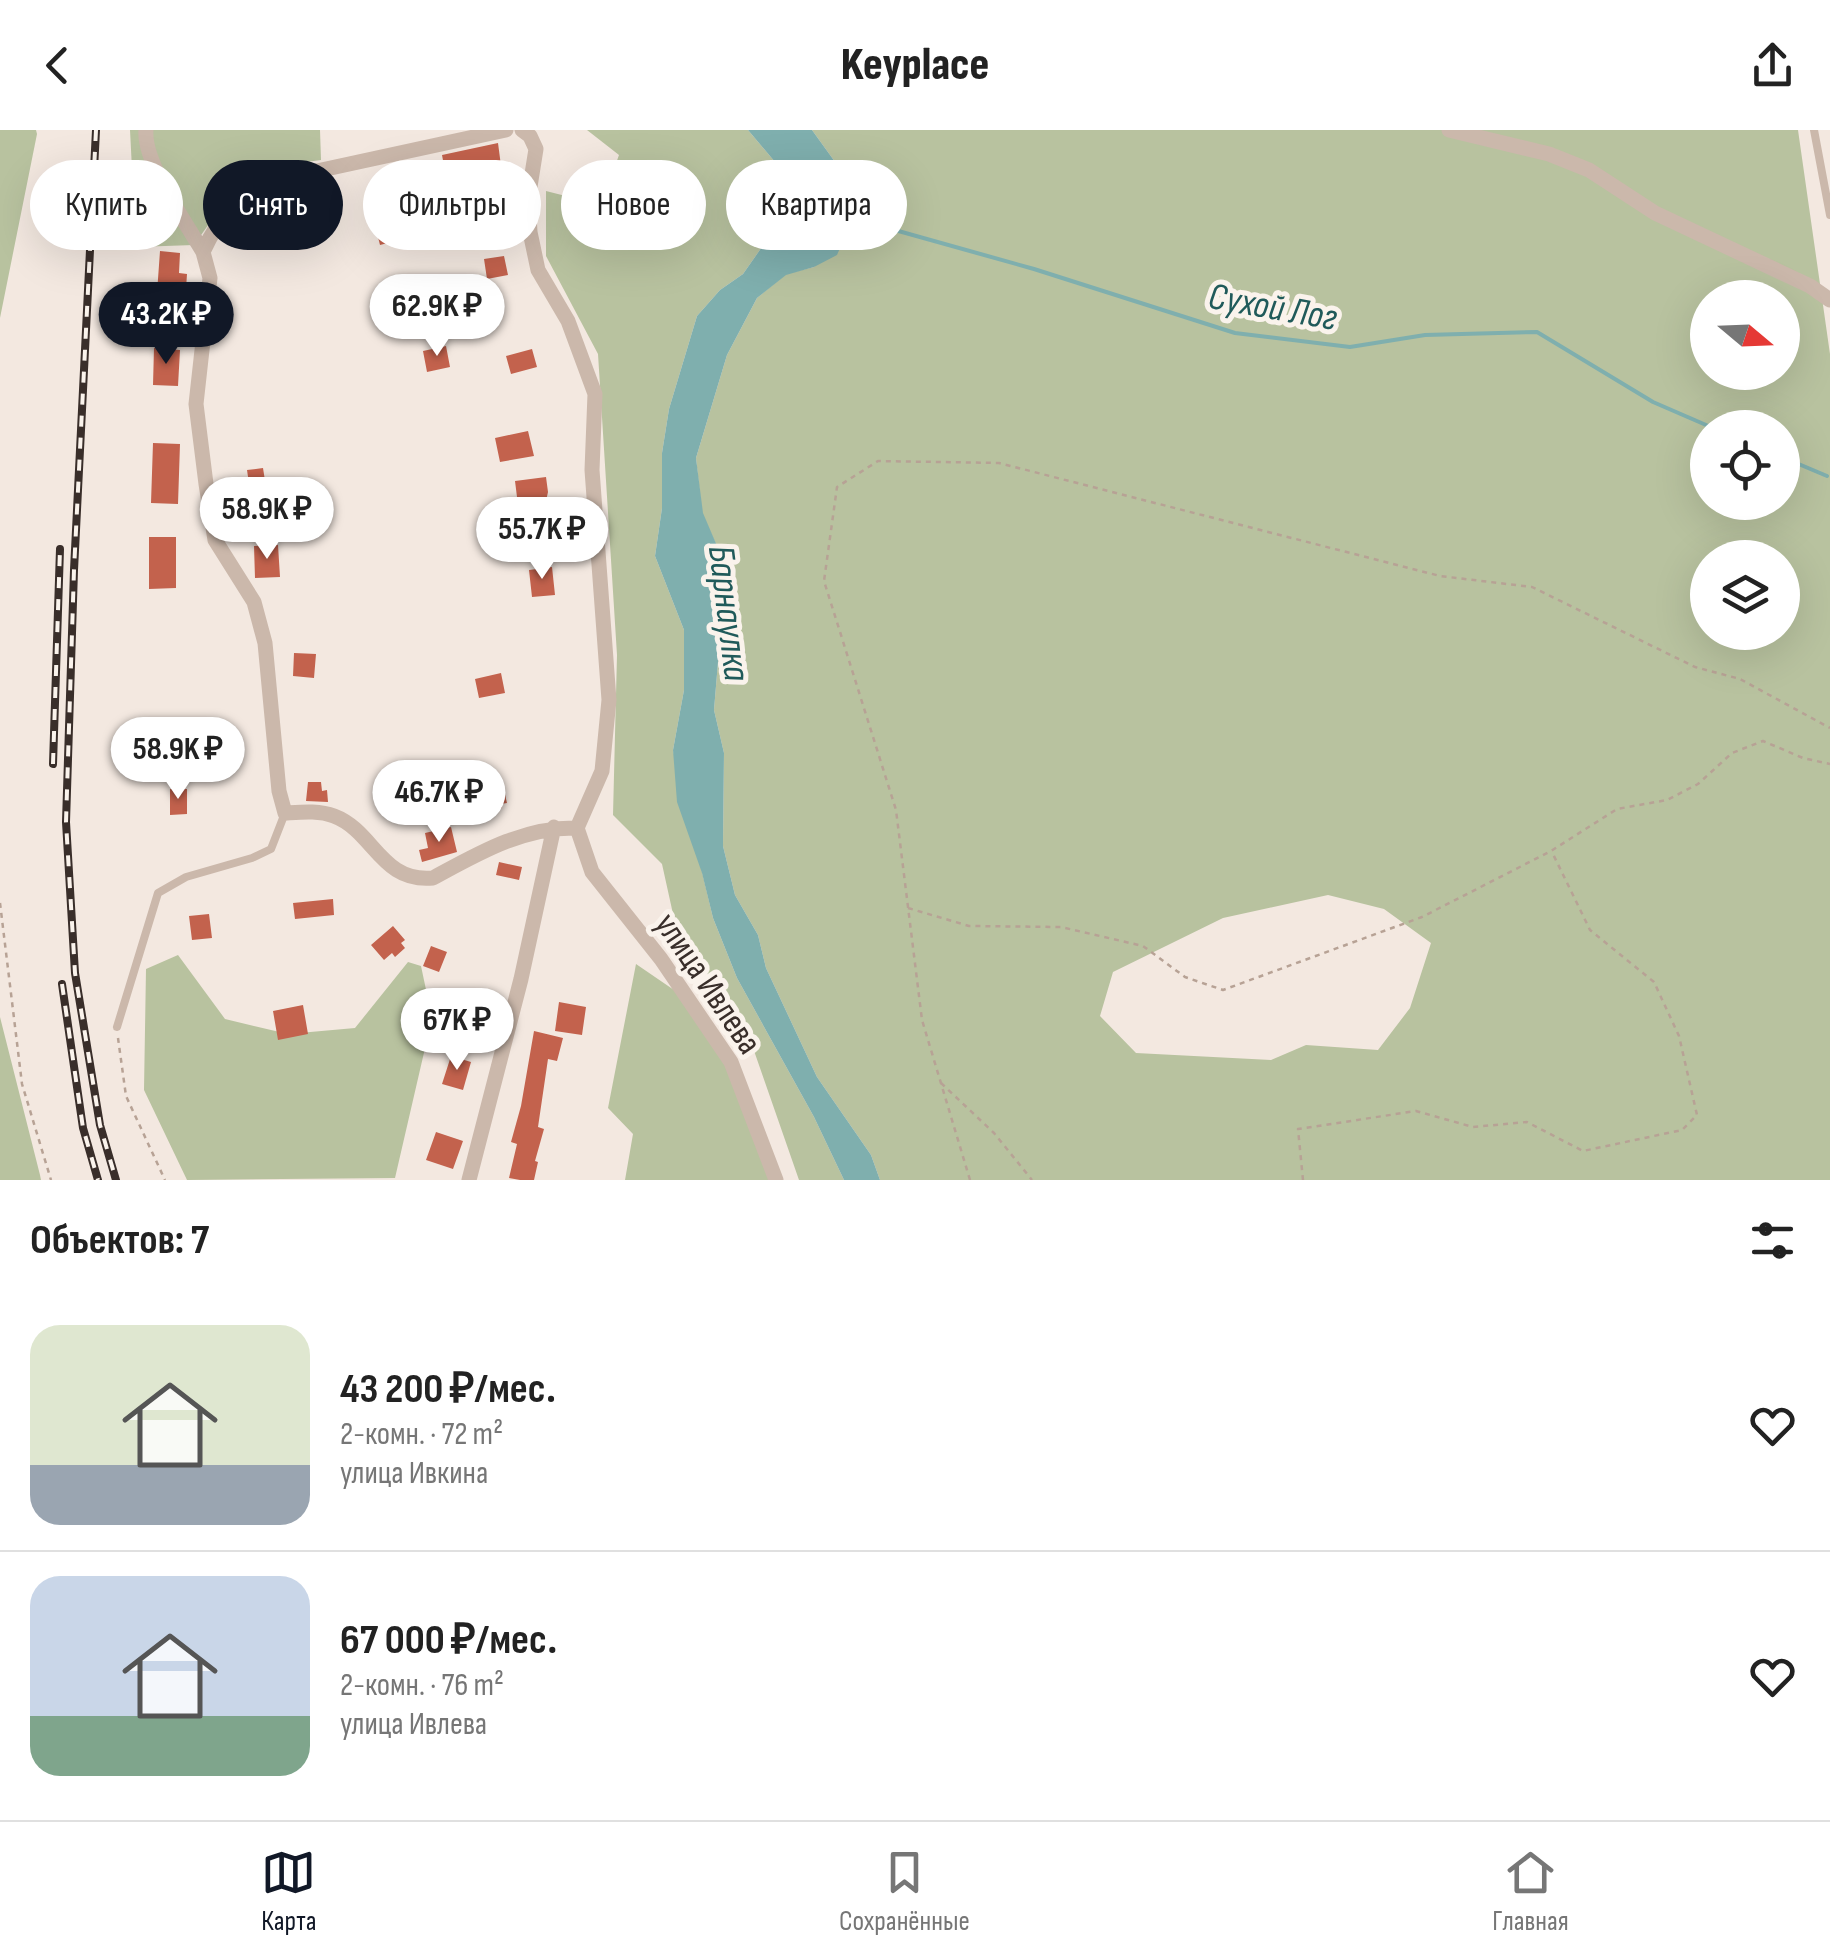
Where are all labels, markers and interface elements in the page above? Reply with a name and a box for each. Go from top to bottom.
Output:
icon: back [30,38,85,93]
text: Keyplace [841,38,989,93]
icon: share [1745,38,1800,93]
chip: Купить [30,160,183,250]
chip: Снять [203,160,343,250]
chip: Фильтры [363,160,541,250]
chip: Новое [561,160,706,250]
chip: Квартира [726,160,907,250]
pin: 62.9K ₽ [345,274,529,359]
water label: Сухой Лог [1205,274,1341,341]
north arrow [1690,280,1800,390]
map controls [1690,280,1800,650]
pin: 43.2K ₽ [74,282,258,367]
text: 62.9K ₽ [392,287,482,326]
text: 43.2K ₽ [121,295,211,334]
button: locate [1690,410,1800,520]
pin: 58.9K ₽ [175,477,359,562]
text: 58.9K ₽ [222,490,312,529]
pin: 55.7K ₽ [450,497,634,582]
text: 55.7K ₽ [498,510,586,549]
button: layers [1690,540,1800,650]
water label: Барнаулка [698,543,759,684]
pin: 58.9K ₽ [86,717,270,802]
text: 58.9K ₽ [133,730,223,769]
pin: 46.7K ₽ [347,760,531,845]
text: 46.7K ₽ [394,773,484,812]
street label: улица Ивлева [645,905,771,1063]
pin: 67K ₽ [387,988,527,1073]
text: 67K ₽ [423,1001,491,1040]
icon: filters [1745,1213,1800,1268]
text: Объектов: 7 [30,1215,209,1266]
text: 43 200 ₽/мес. [340,1364,556,1415]
icon: home [110,1365,230,1485]
icon: heart [1745,1398,1800,1453]
text: 2-комн. · 72 m² [340,1415,503,1454]
text: улица Ивкина [340,1454,488,1493]
text: 67 000 ₽/мес. [340,1615,557,1666]
icon: home [110,1616,230,1736]
icon: heart [1745,1649,1800,1704]
text: 2-комн. · 76 m² [340,1666,504,1705]
text: улица Ивлева [340,1705,487,1744]
tab: Карта [261,1845,316,1938]
tab: Сохранённые [839,1845,970,1938]
tab: Главная [1492,1845,1569,1938]

